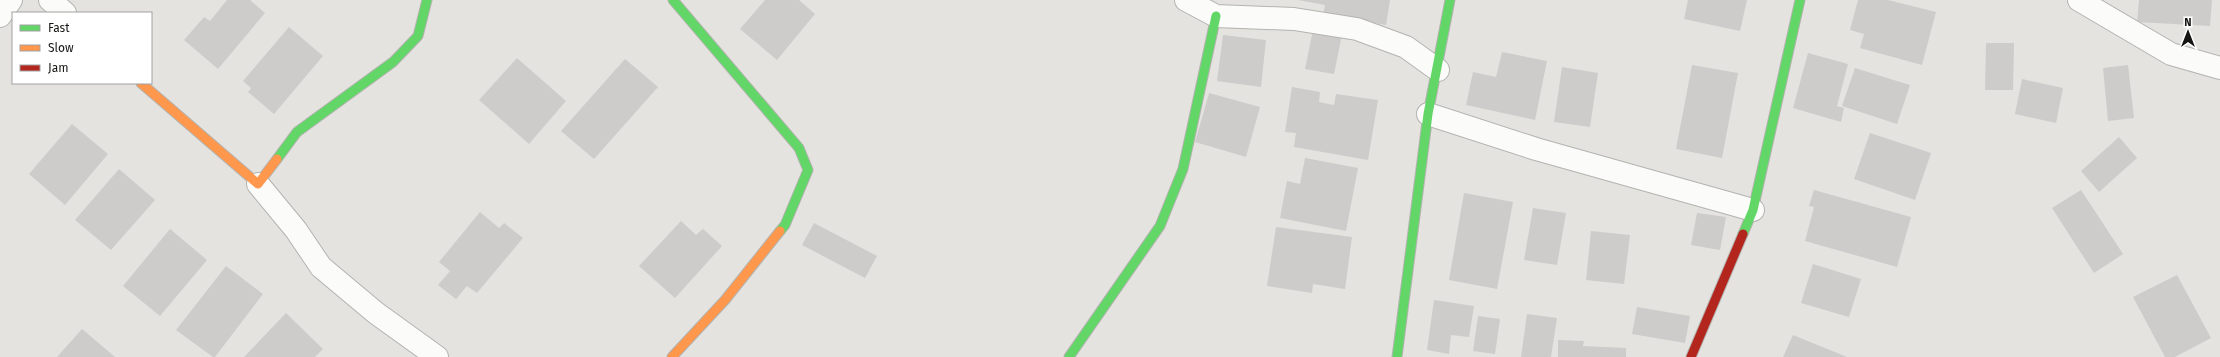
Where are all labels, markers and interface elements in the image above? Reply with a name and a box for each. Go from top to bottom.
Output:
legend [12,12,152,84]
north arrow [2168,12,2208,52]
text: N [2184,16,2192,29]
text: Fast [48,21,70,35]
text: Slow [48,41,74,55]
text: Jam [48,61,68,75]

